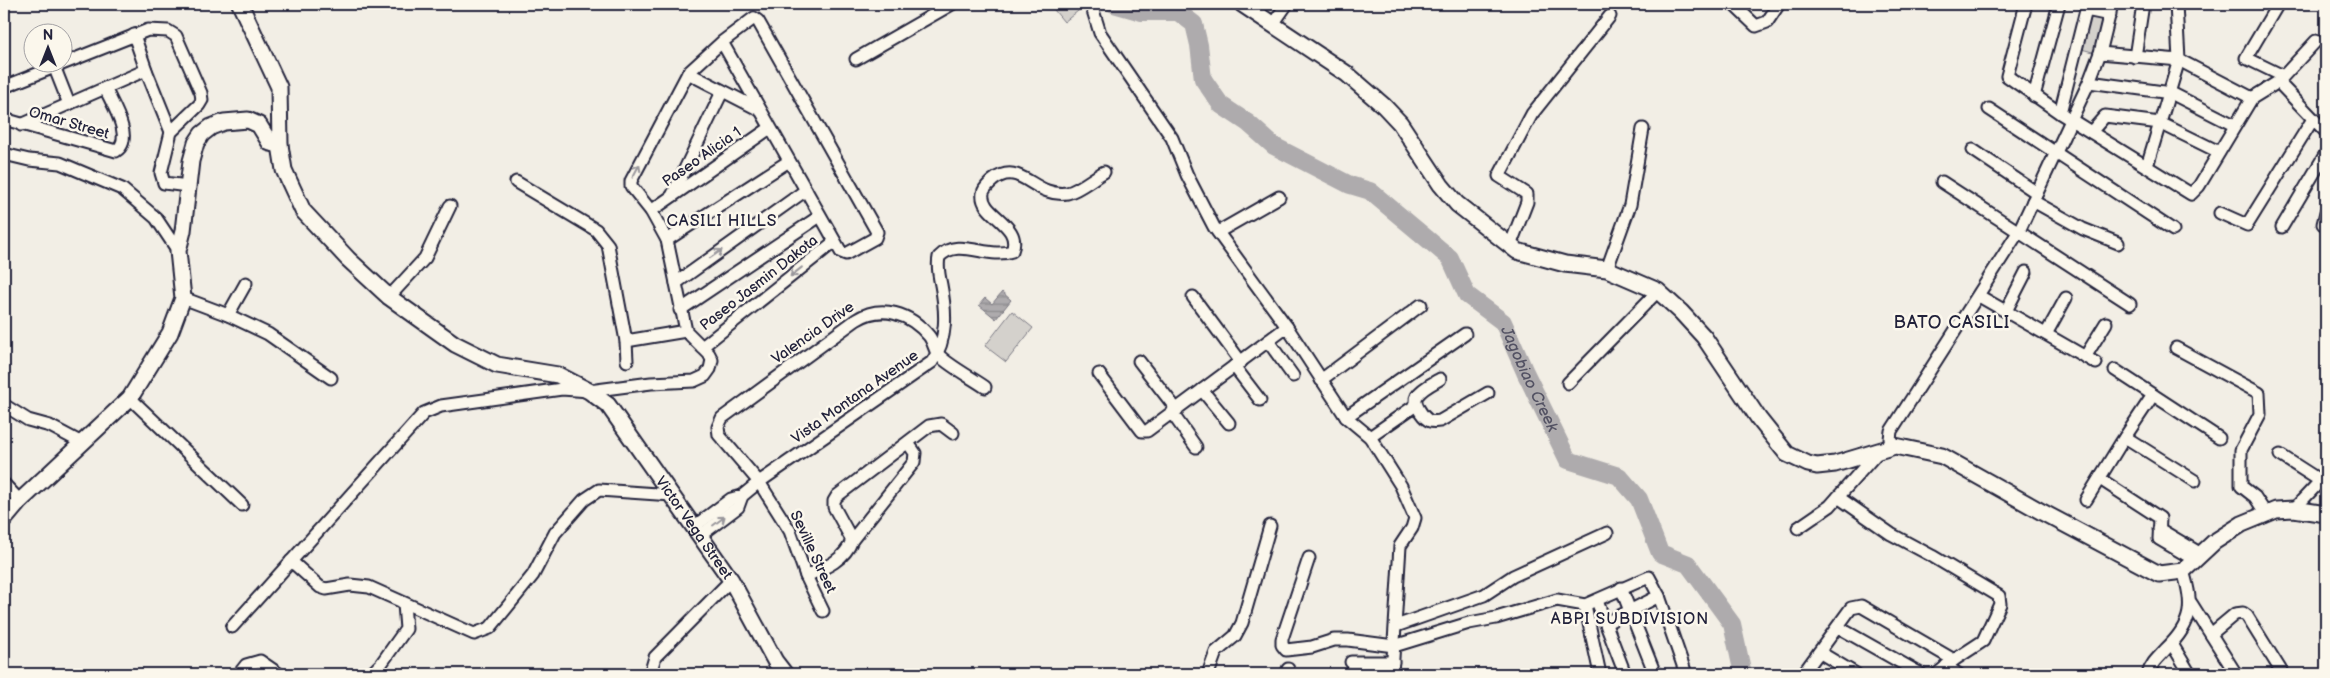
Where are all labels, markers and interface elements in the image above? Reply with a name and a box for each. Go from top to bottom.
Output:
north arrow [22,22,72,72]
text: N [43,27,53,44]
street label: Omar Street [27,102,112,144]
street label: Paseo Alicia 1 [659,123,745,191]
one-way arrow [631,163,641,178]
district label: CASILI HILLS [666,212,778,231]
street label: Paseo Jasmin Dakota [696,231,822,335]
one-way arrow [708,249,722,259]
one-way arrow [790,267,803,278]
street label: Valencia Drive [768,297,858,368]
district label: BATO CASILI [1894,312,2010,333]
water label: Jagobiao Creek [1496,323,1563,436]
street label: Vista Montana Avenue [788,346,922,448]
street label: Victor Vega Street [651,472,737,583]
street label: Seville Street [786,508,841,597]
one-way arrow [713,515,726,526]
district label: ABPI SUBDIVISION [1551,610,1709,629]

